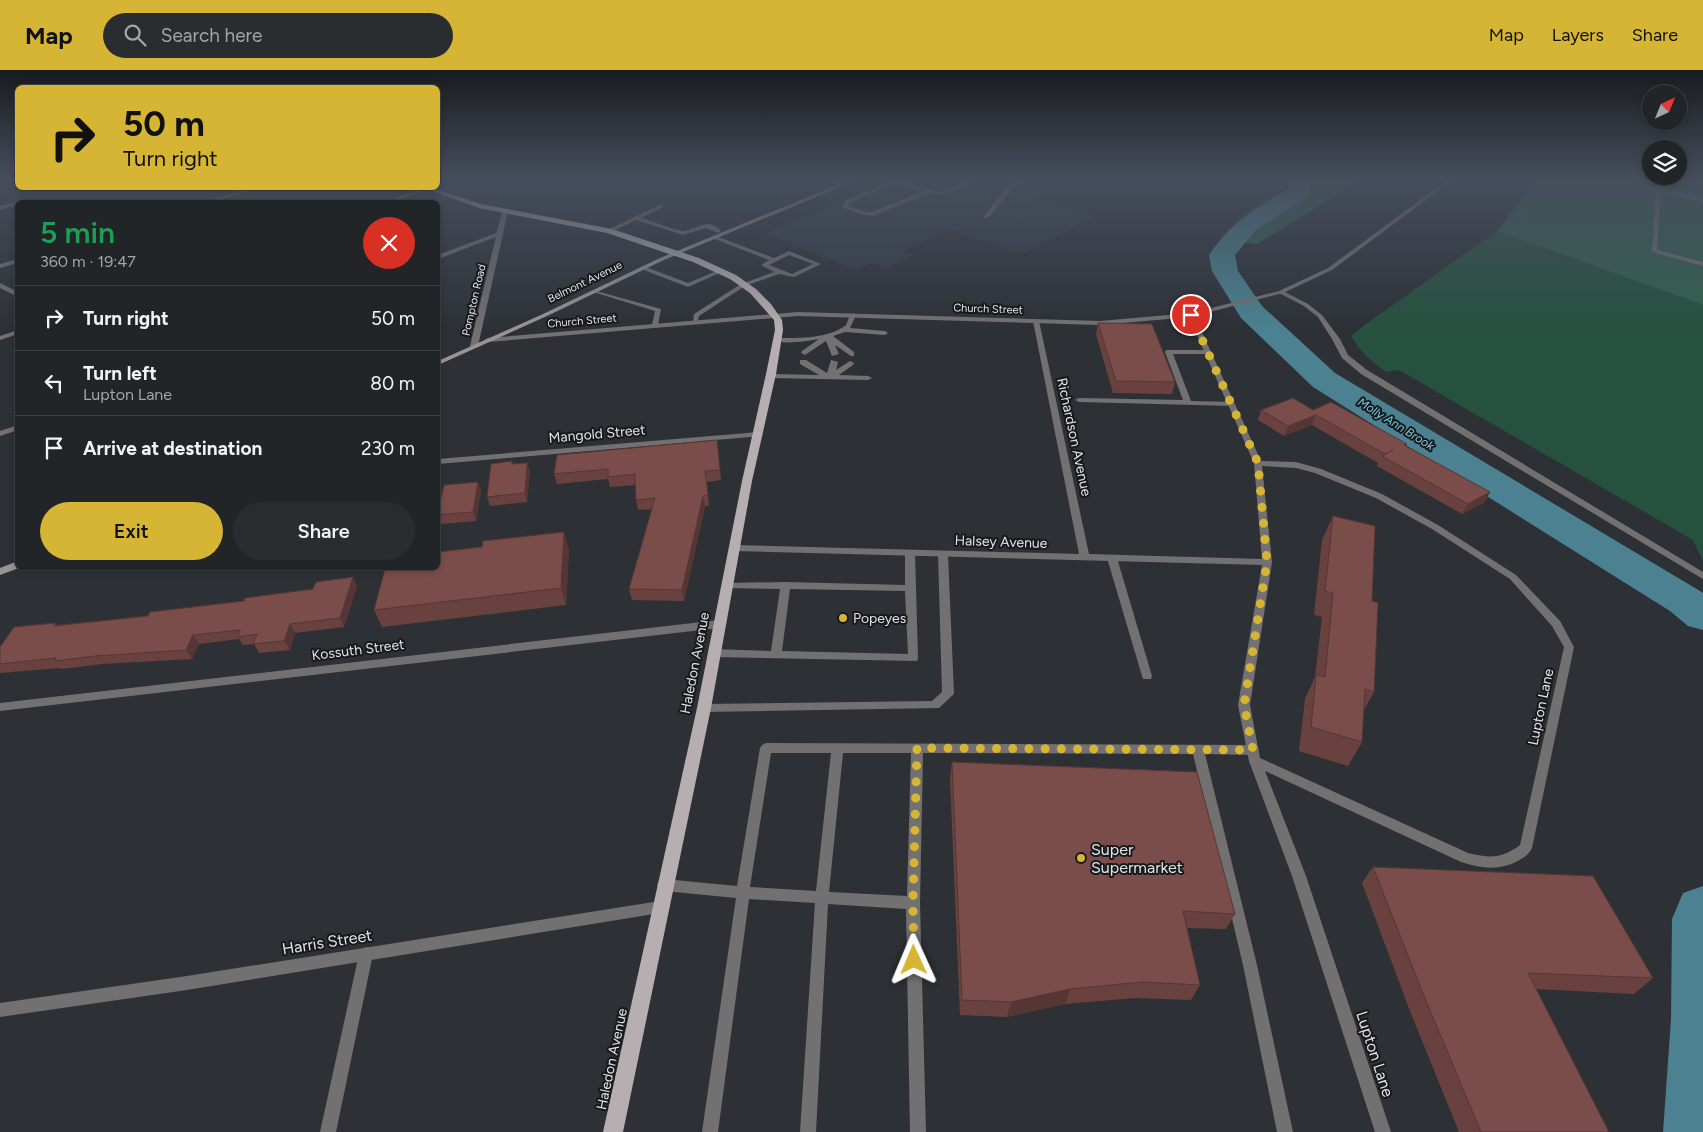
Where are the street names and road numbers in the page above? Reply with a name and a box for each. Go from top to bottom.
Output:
street label: Belmont Avenue [546,258,624,306]
street label: Pompton Road [459,263,489,337]
street label: Church Street [953,301,1023,317]
street label: Church Street [547,311,617,331]
street label: Richardson Avenue [1053,376,1095,498]
street label: Mangold Street [548,421,646,447]
street label: Halsey Avenue [954,532,1048,552]
street label: Haledon Avenue [677,610,713,715]
street label: Kossuth Street [311,636,405,664]
street label: Lupton Lane [1525,667,1557,747]
street label: Harris Street [281,926,373,958]
street label: Haledon Avenue [593,1006,631,1111]
street label: Lupton Lane [1352,1009,1398,1100]

